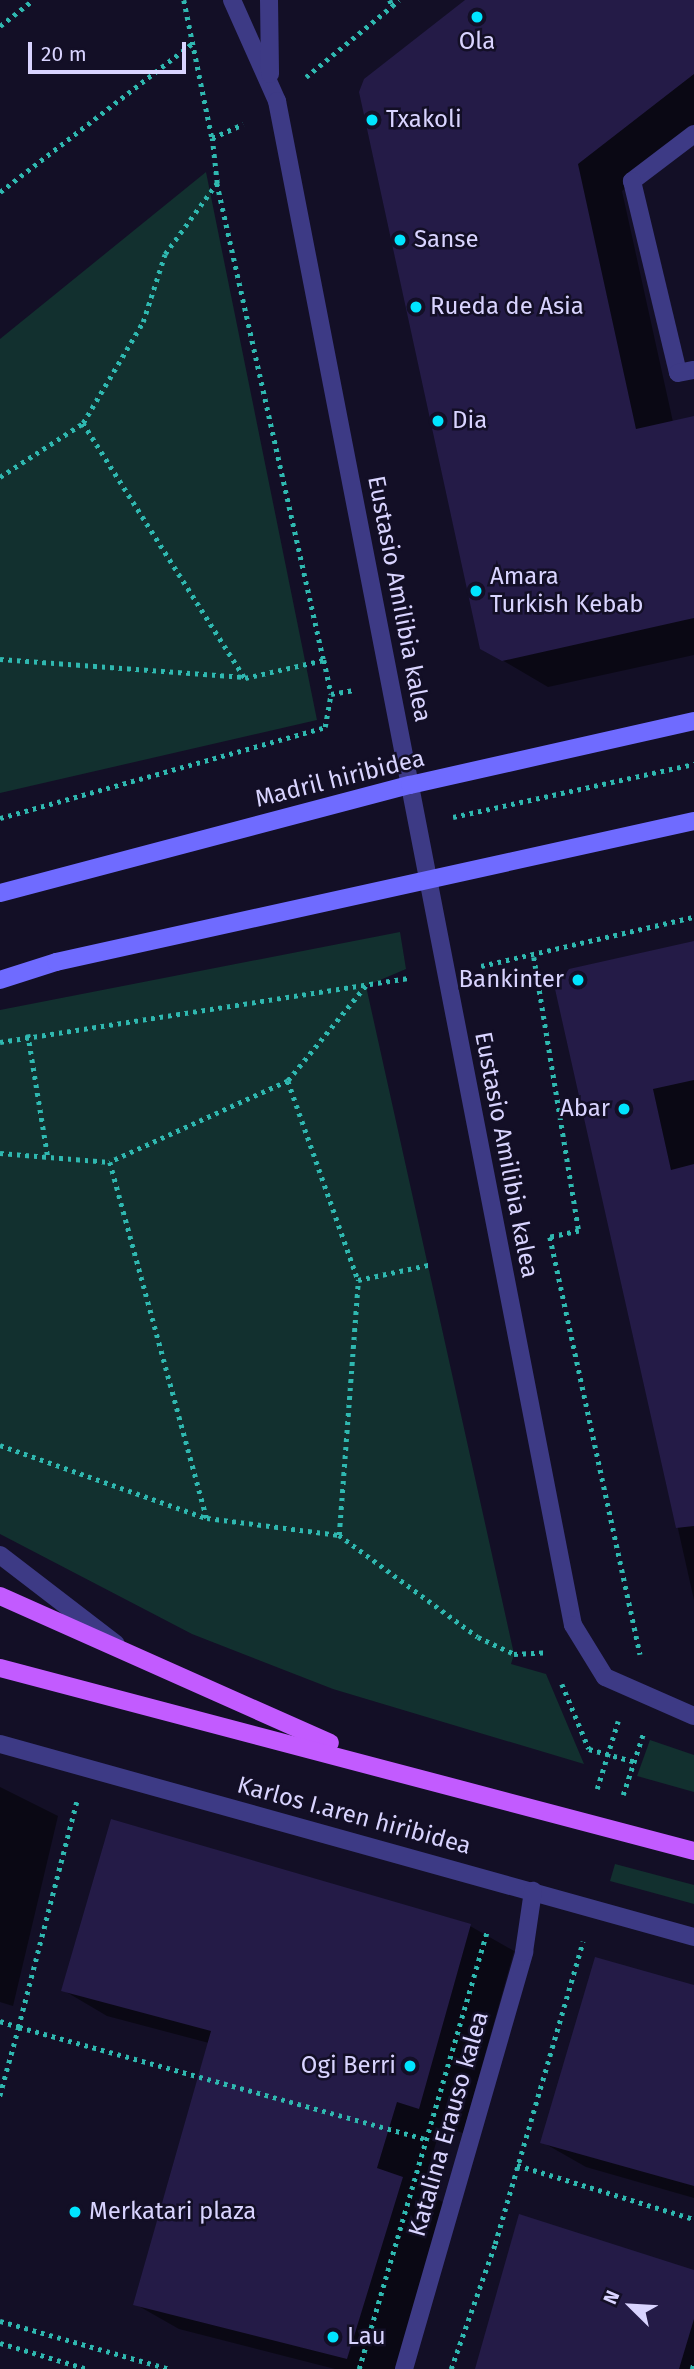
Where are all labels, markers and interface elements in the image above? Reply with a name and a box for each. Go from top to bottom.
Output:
marker: Ola [469,9,485,25]
scale bar [32,28,189,72]
place label: Ola [459,28,495,56]
text: 20 m [41,41,87,67]
place label: Txakoli [386,106,462,134]
marker: Txakoli [364,112,380,128]
place label: Sanse [414,226,478,254]
marker: Sanse [392,232,408,248]
place label: Rueda de Asia [430,293,584,321]
marker: Rueda de Asia [408,299,424,315]
place label: Dia [452,407,487,435]
marker: Dia [430,413,446,429]
street label: Eustasio Amilibia kalea [361,473,437,725]
place label: Amara Turkish Kebab [490,563,644,619]
marker: Amara Turkish Kebab [468,583,484,599]
street label: Madril hiribidea [252,744,428,814]
place label: Bankinter [459,966,564,994]
marker: Bankinter [570,972,586,988]
street label: Eustasio Amilibia kalea [468,1029,544,1281]
place label: Abar [560,1095,610,1123]
marker: Abar [616,1101,632,1117]
street label: Karlos I.aren hiribidea [234,1771,474,1861]
street label: Katalina Erauso kalea [403,2008,495,2240]
place label: Ogi Berri [301,2052,396,2080]
marker: Ogi Berri [402,2058,418,2074]
place label: Merkatari plaza [89,2198,256,2226]
marker: Merkatari plaza [67,2204,83,2220]
north arrow [596,2271,666,2341]
text: N [598,2287,624,2308]
place label: Lau [347,2323,386,2351]
marker: Lau [325,2329,341,2345]

